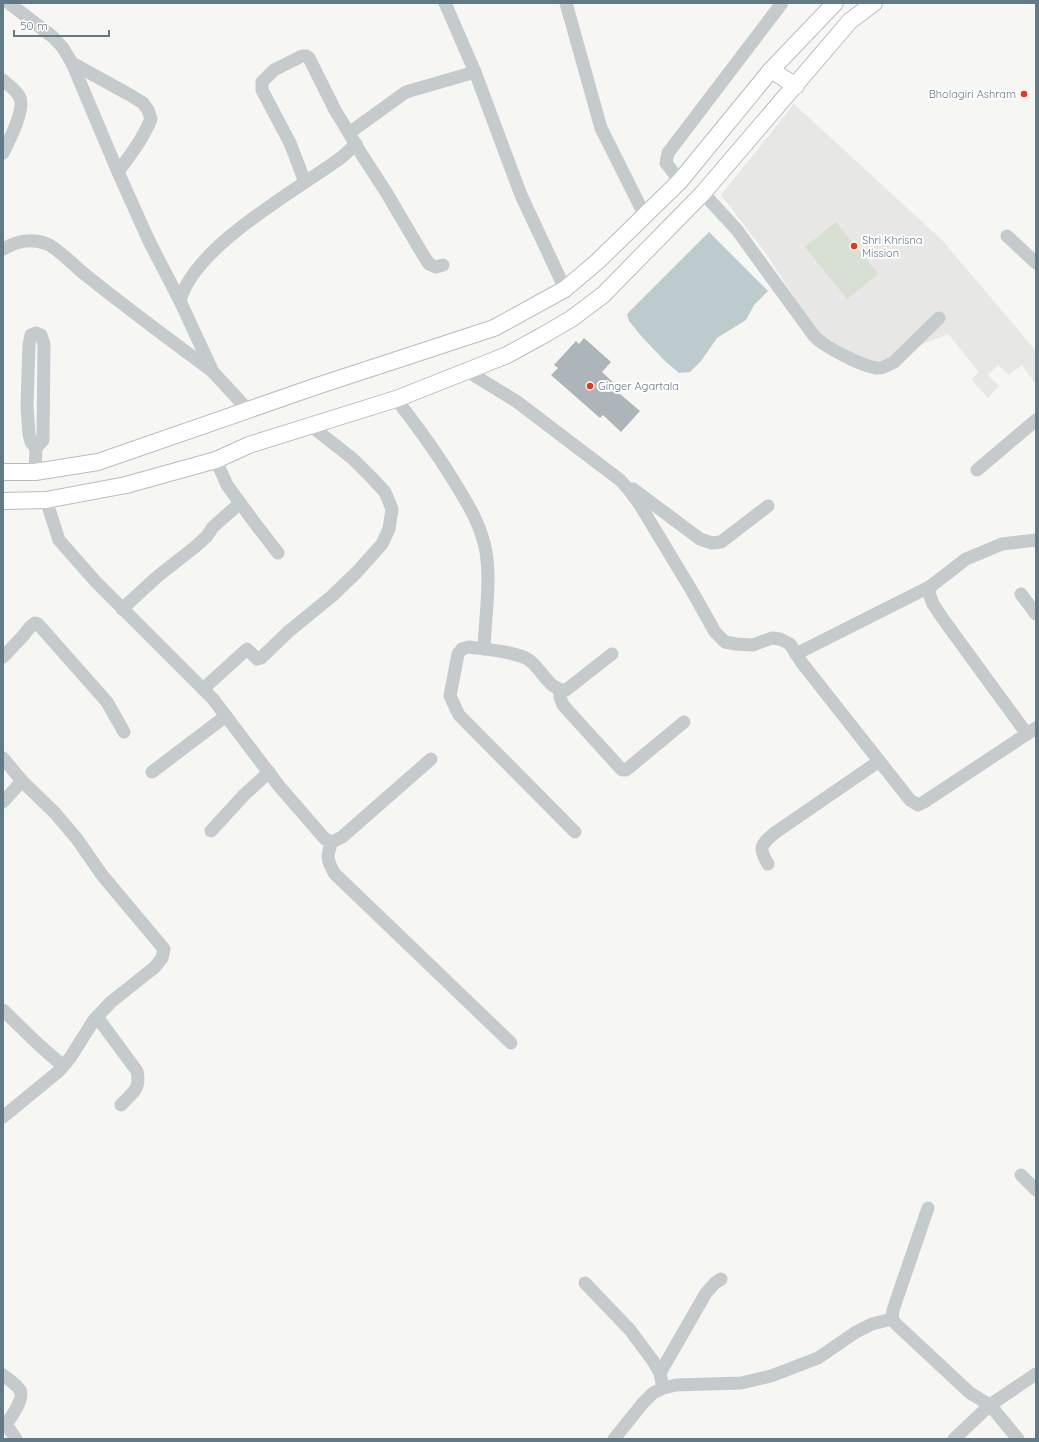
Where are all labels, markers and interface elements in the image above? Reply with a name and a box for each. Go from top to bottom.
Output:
scale bar [14,12,109,38]
text: 50 m [20,18,48,33]
place label: Bholagiri Ashram [929,87,1016,101]
marker: Bholagiri Ashram [1019,89,1029,99]
place label: Shri Khrisna Mission [862,233,922,260]
marker: Shri Khrisna Mission [849,241,859,251]
place label: Ginger Agartala [598,379,679,393]
marker: Ginger Agartala [585,381,595,391]

